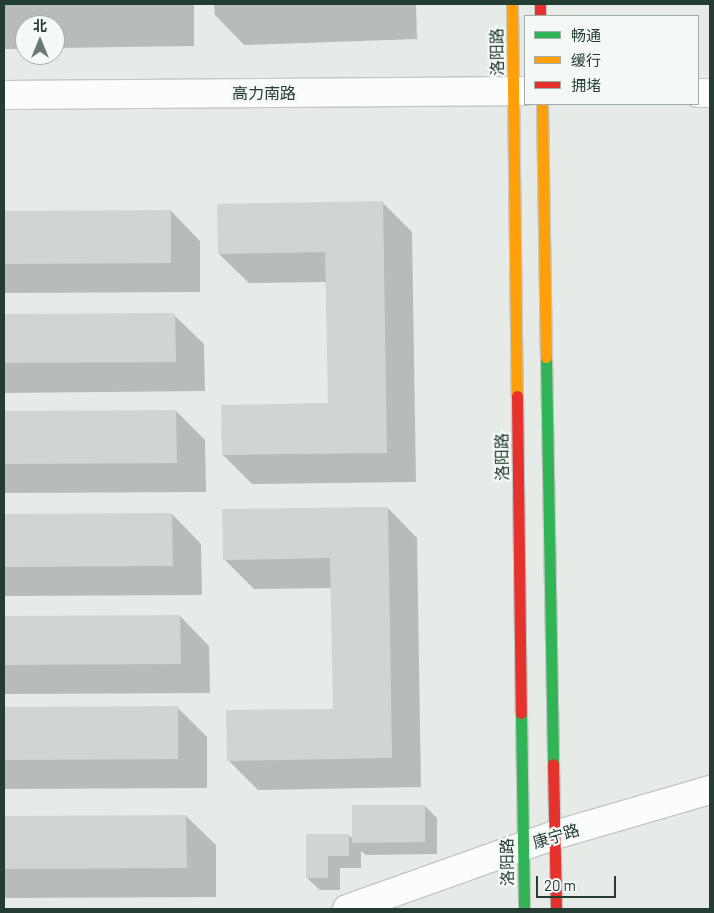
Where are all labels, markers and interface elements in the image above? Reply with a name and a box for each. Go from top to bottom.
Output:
north arrow [15,15,65,65]
legend [524,15,699,105]
text: 北 [33,17,47,34]
text: 畅通 [571,26,601,44]
street label: 洛阳路 [487,28,507,76]
text: 缓行 [571,51,601,69]
text: 拥堵 [571,76,601,94]
street label: 高力南路 [232,83,296,103]
street label: 洛阳路 [492,433,512,481]
street label: 康宁路 [530,820,582,852]
street label: 洛阳路 [497,838,517,886]
scale bar [539,866,619,898]
text: 20 m [544,876,576,894]

